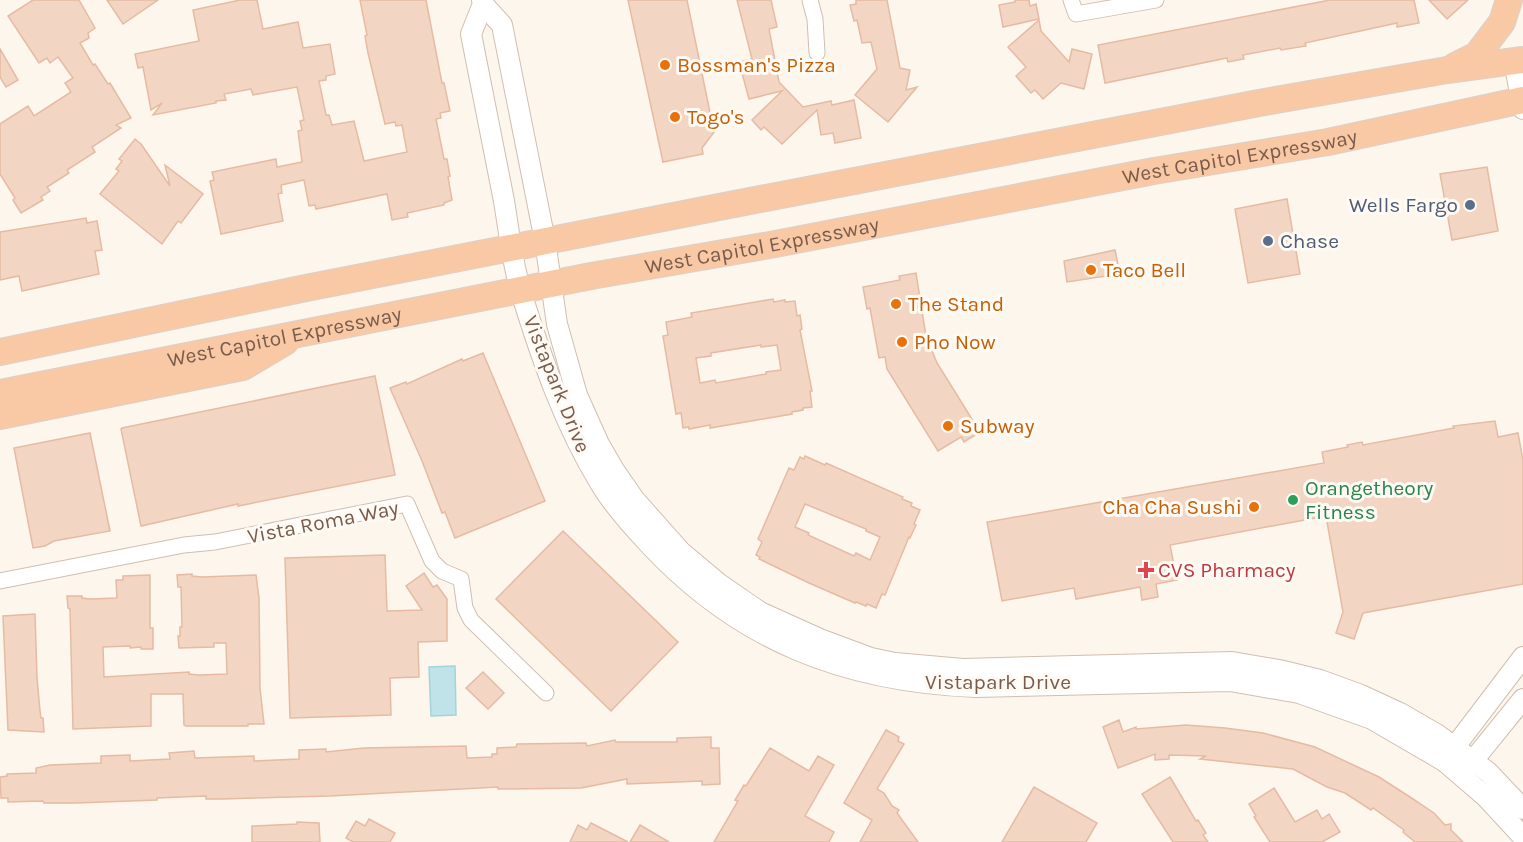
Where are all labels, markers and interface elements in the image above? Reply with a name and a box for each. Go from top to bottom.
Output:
place label: Bossman's Pizza [677,53,836,77]
marker: Bossman's Pizza [658,58,672,72]
place label: Togo's [687,105,745,129]
marker: Togo's [668,110,682,124]
street label: West Capitol Expressway [1120,124,1359,189]
place label: Wells Fargo [1349,193,1458,217]
marker: Wells Fargo [1463,198,1477,212]
street label: West Capitol Expressway [643,212,881,279]
place label: Chase [1280,229,1339,253]
marker: Chase [1261,234,1275,248]
place label: Taco Bell [1103,258,1186,282]
marker: Taco Bell [1084,263,1098,277]
place label: The Stand [908,292,1004,316]
marker: The Stand [889,297,903,311]
street label: West Capitol Expressway [165,302,404,372]
street label: Vistapark Drive [519,312,595,456]
place label: Pho Now [914,330,996,354]
marker: Pho Now [895,335,909,349]
place label: Subway [960,414,1035,438]
marker: Subway [941,419,955,433]
place label: Orangetheory Fitness [1305,476,1433,524]
marker: Orangetheory Fitness [1286,493,1300,507]
place label: Cha Cha Sushi [1102,495,1242,519]
street label: Vista Roma Way [245,496,401,548]
marker: Cha Cha Sushi [1247,500,1261,514]
place label: CVS Pharmacy [1158,558,1296,582]
marker: CVS Pharmacy [1139,563,1153,577]
street label: Vistapark Drive [925,670,1071,694]

